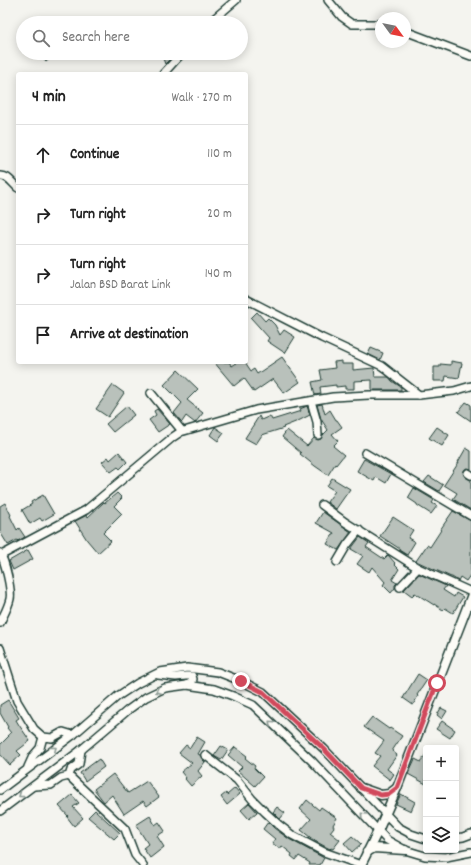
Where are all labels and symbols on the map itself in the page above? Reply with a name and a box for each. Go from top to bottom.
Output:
north arrow [375,12,411,48]
route end [232,672,250,690]
route start [428,674,446,692]
one-way arrow [155,686,162,694]
one-way arrow [268,720,276,728]
one-way arrow [49,747,56,754]
one-way arrow [18,790,25,798]
one-way arrow [360,812,368,820]

